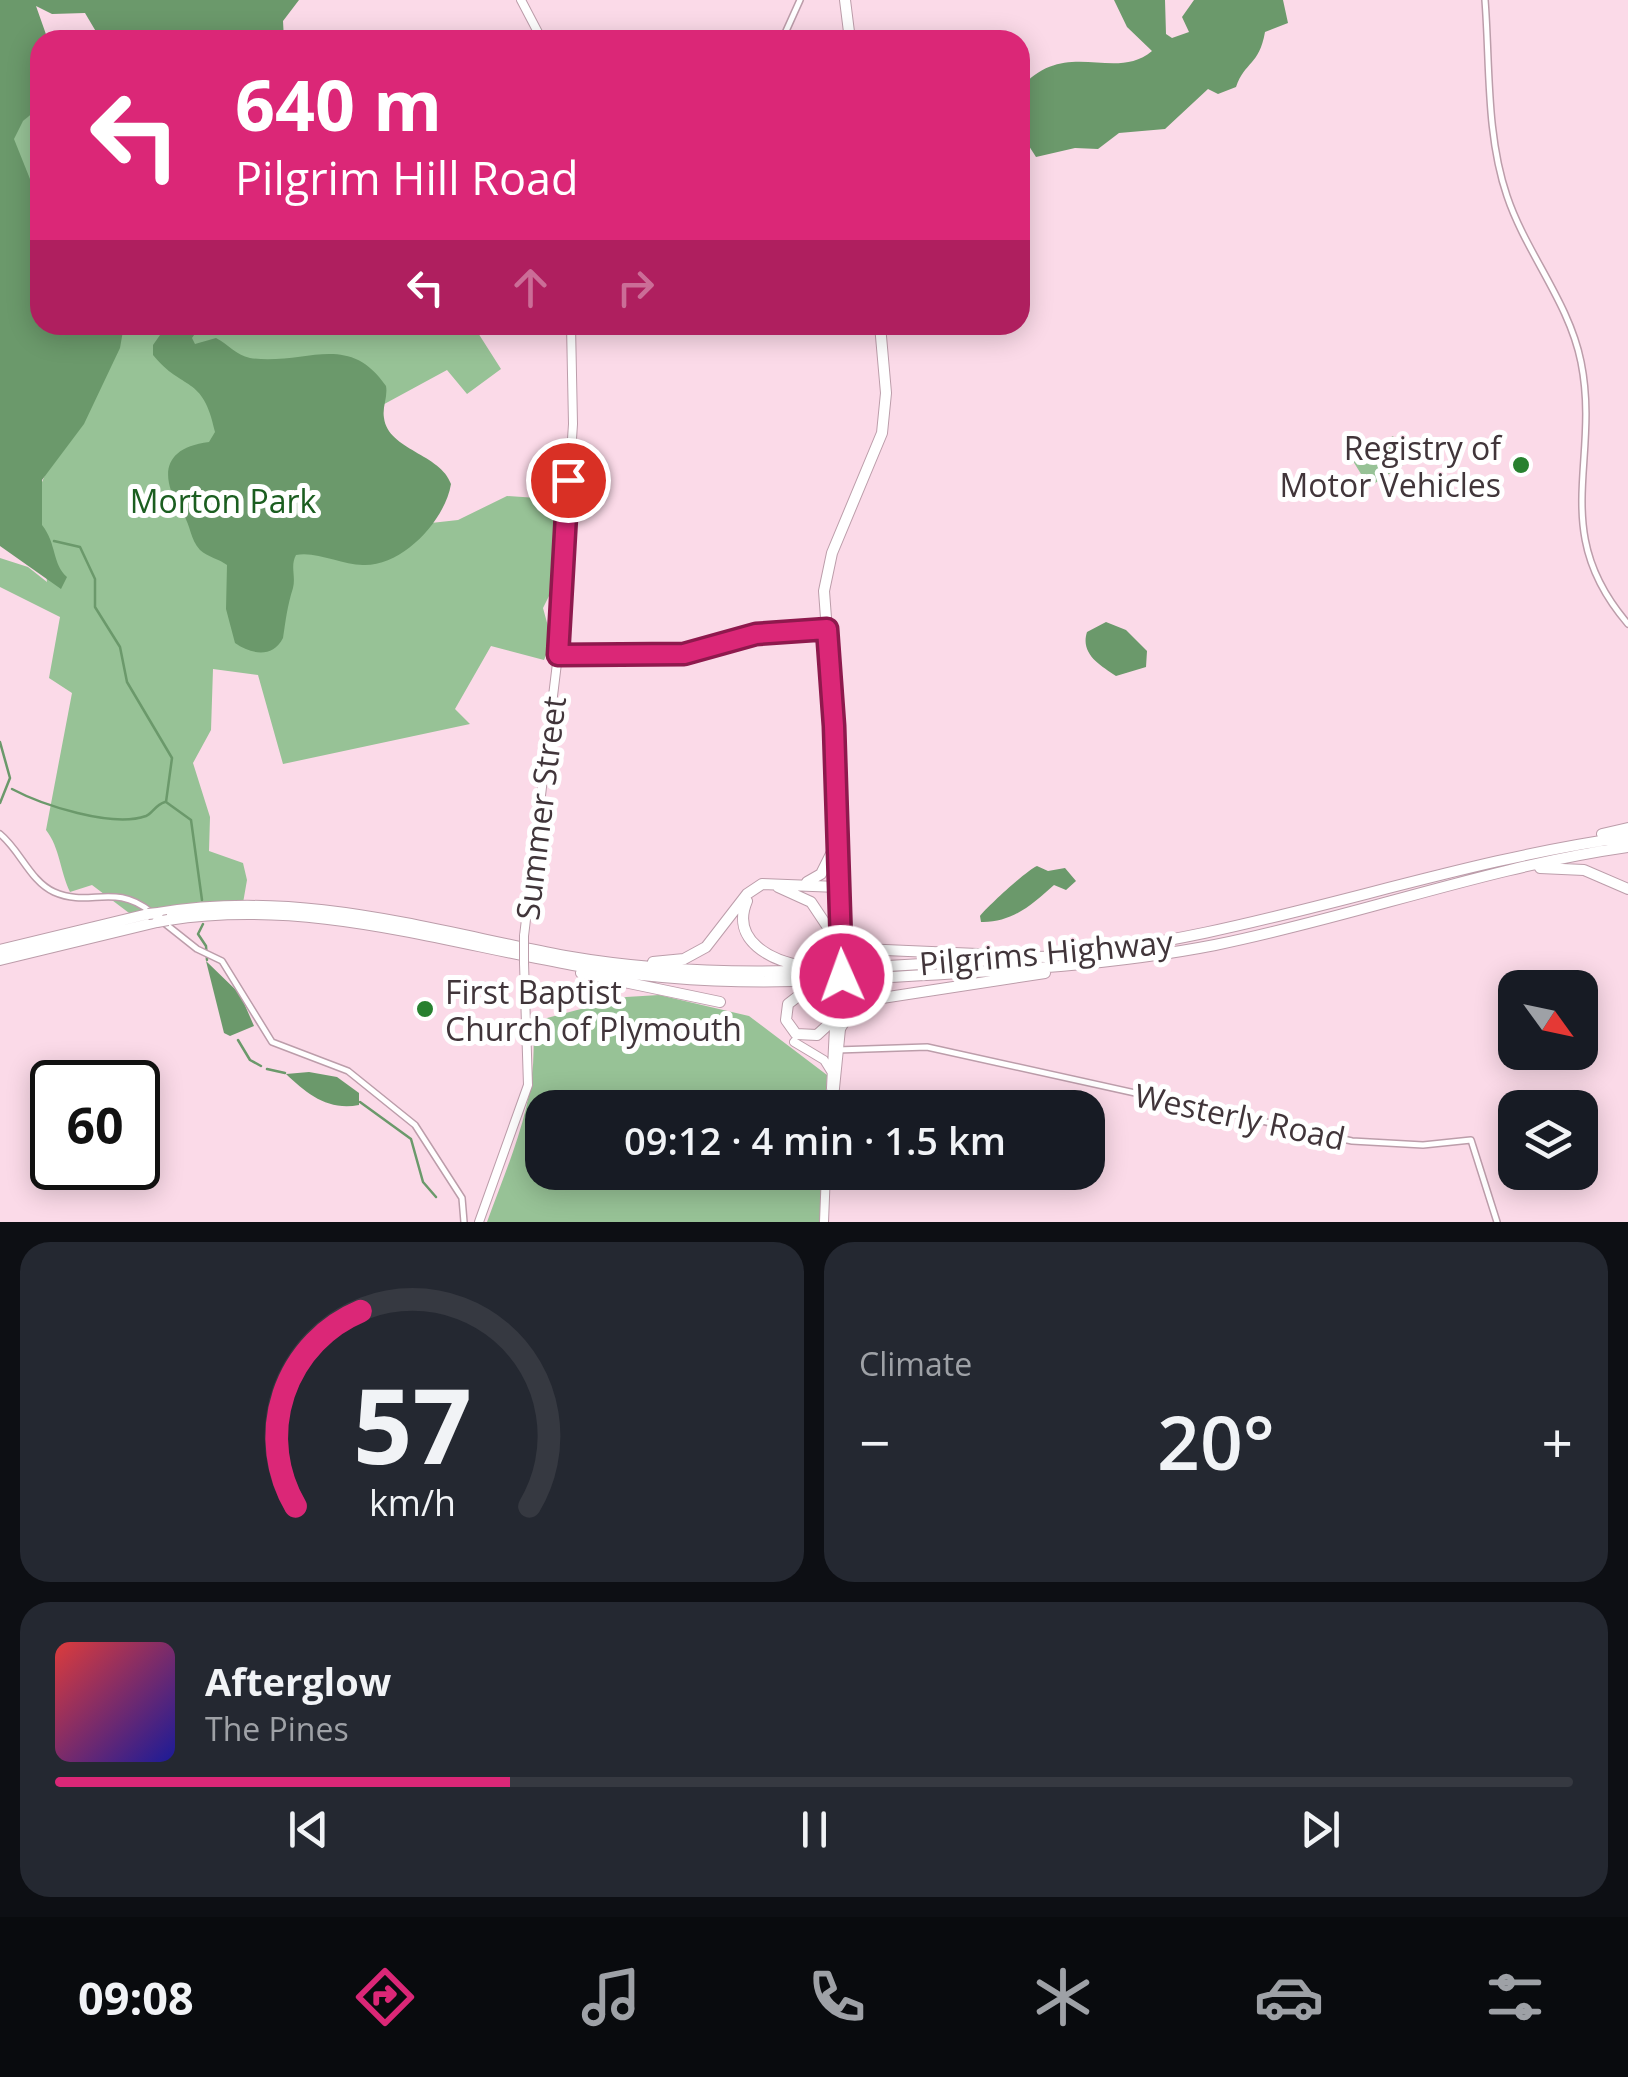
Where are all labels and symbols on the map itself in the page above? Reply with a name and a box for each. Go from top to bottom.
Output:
place label: Registry of Motor Vehicles [1280,426,1503,506]
pin [526,438,611,523]
marker: Registry of Motor Vehicles [1510,454,1532,476]
park label: Morton Park [130,479,317,522]
street label: Summer Street [505,694,575,922]
street label: Pilgrims Highway [917,919,1176,985]
position arrow [790,924,894,1028]
place label: First Baptist Church of Plymouth [445,970,742,1050]
north arrow [1498,970,1598,1070]
marker: First Baptist Church of Plymouth [414,998,436,1020]
speed limit sign: 60 [30,1060,160,1190]
street label: Westerly Road [1131,1073,1349,1159]

